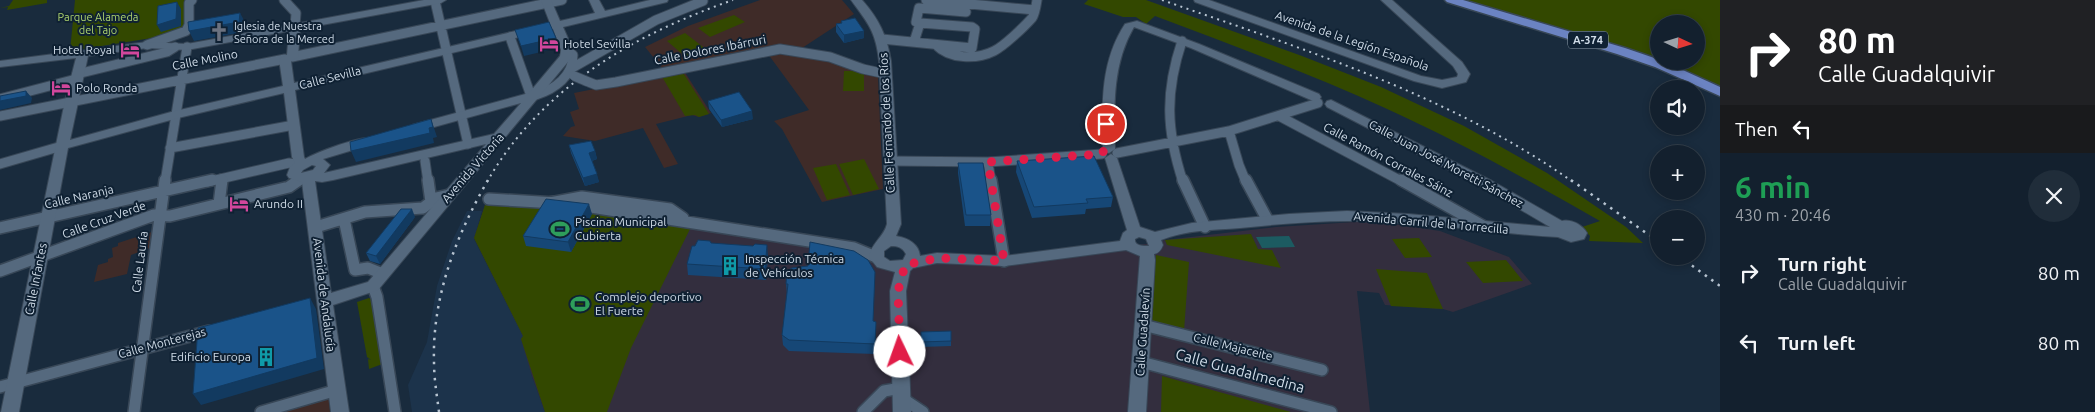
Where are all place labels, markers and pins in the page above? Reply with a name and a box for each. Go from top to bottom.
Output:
place label: Iglesia de Nuestra Señora de la Merced [234,20,334,45]
church icon: Iglesia de Nuestra Señora de la Merced [208,21,230,43]
hotel icon: Hotel Sevilla [538,33,560,55]
place label: Hotel Sevilla [564,37,631,50]
hotel icon: Hotel Royal [119,39,141,61]
place label: Hotel Royal [53,43,115,56]
hotel icon: Polo Ronda [50,77,72,99]
place label: Polo Ronda [76,81,138,94]
pin [1085,103,1127,145]
hotel icon: Arundo II [228,193,250,215]
place label: Arundo II [254,197,303,210]
place label: Piscina Municipal Cubierta [575,215,666,242]
sports icon: Piscina Municipal Cubierta [549,218,571,240]
place label: Inspección Técnica de Vehículos [745,252,844,279]
building icon: Inspección Técnica de Vehículos [719,255,741,277]
place label: Complejo deportivo El Fuerte [595,290,702,317]
sports icon: Complejo deportivo El Fuerte [569,293,591,315]
building icon: Edificio Europa [255,346,277,368]
place label: Edificio Europa [170,350,251,363]

